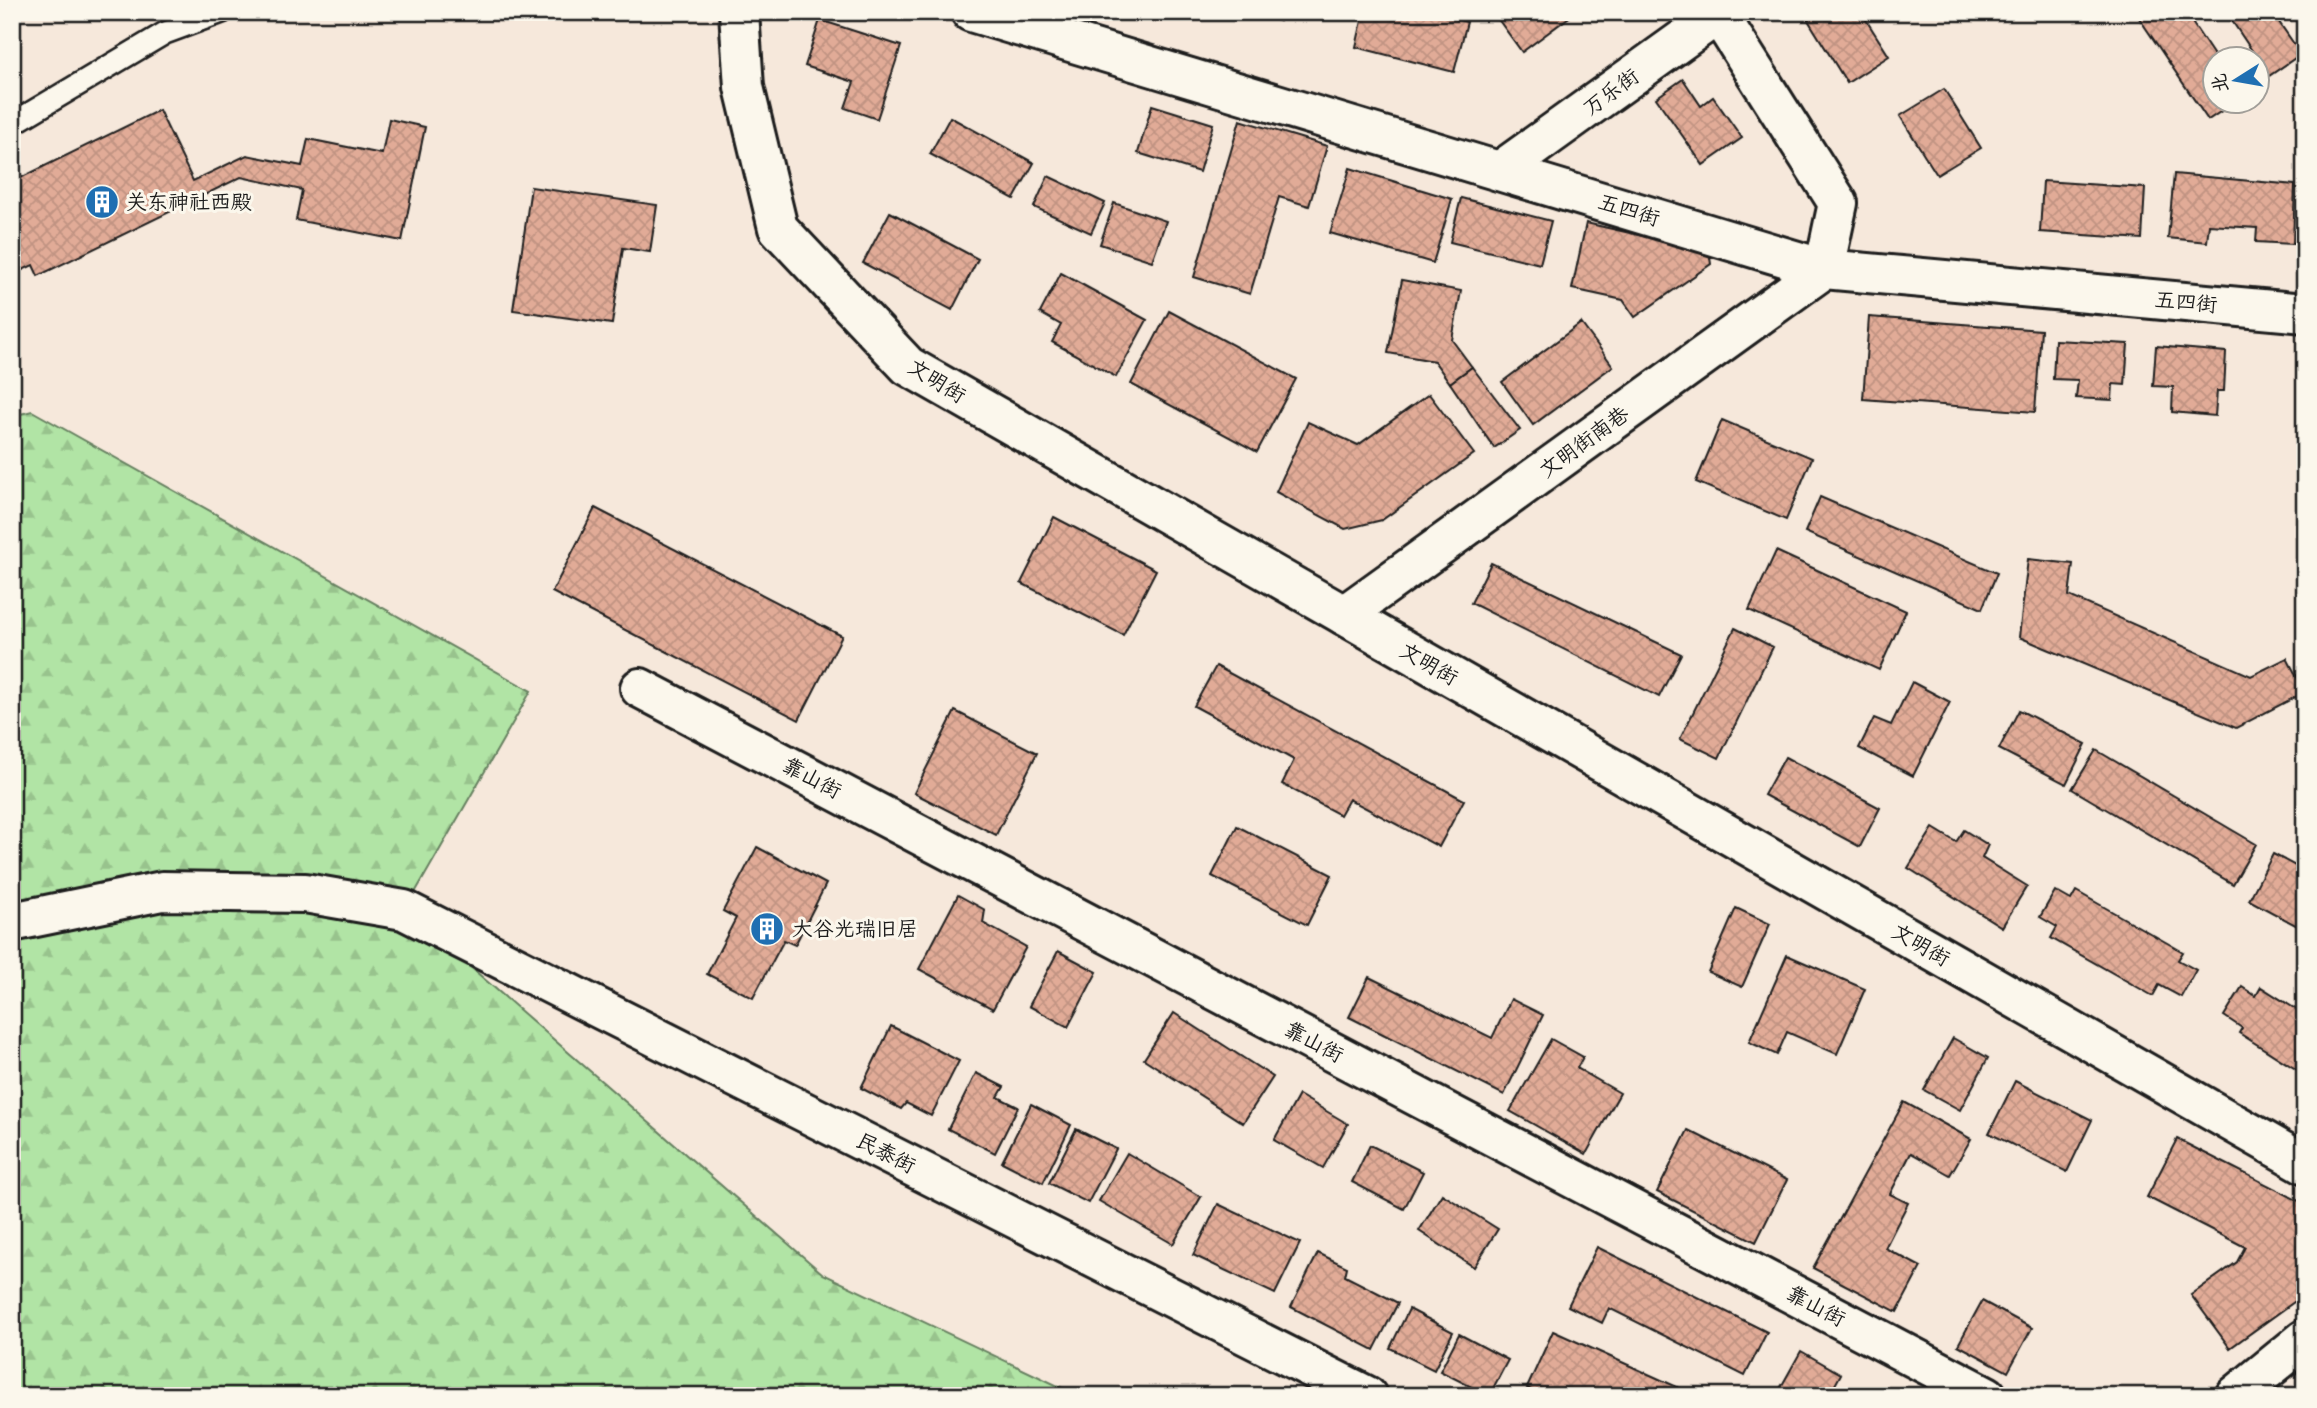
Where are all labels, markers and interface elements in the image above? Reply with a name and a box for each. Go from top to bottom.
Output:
north arrow [2202,46,2272,116]
street label: 万乐街 [1574,58,1648,126]
text: 北 [2202,71,2238,96]
building icon: 关东神社西殿 [83,183,121,221]
place label: 关东神社西殿 [126,183,252,221]
street label: 五四街 [1593,183,1665,237]
street label: 五四街 [2153,280,2219,324]
street label: 文明街 [900,348,974,414]
street label: 文明街南巷 [1530,396,1638,488]
street label: 文明街 [1392,632,1466,696]
street label: 靠山街 [775,746,849,810]
building icon: 大谷光瑞旧居 [748,910,786,948]
place label: 大谷光瑞旧居 [792,910,918,948]
street label: 文明街 [1884,913,1958,977]
street label: 靠山街 [1277,1010,1351,1074]
street label: 民泰街 [849,1122,923,1184]
street label: 靠山街 [1779,1274,1853,1338]

